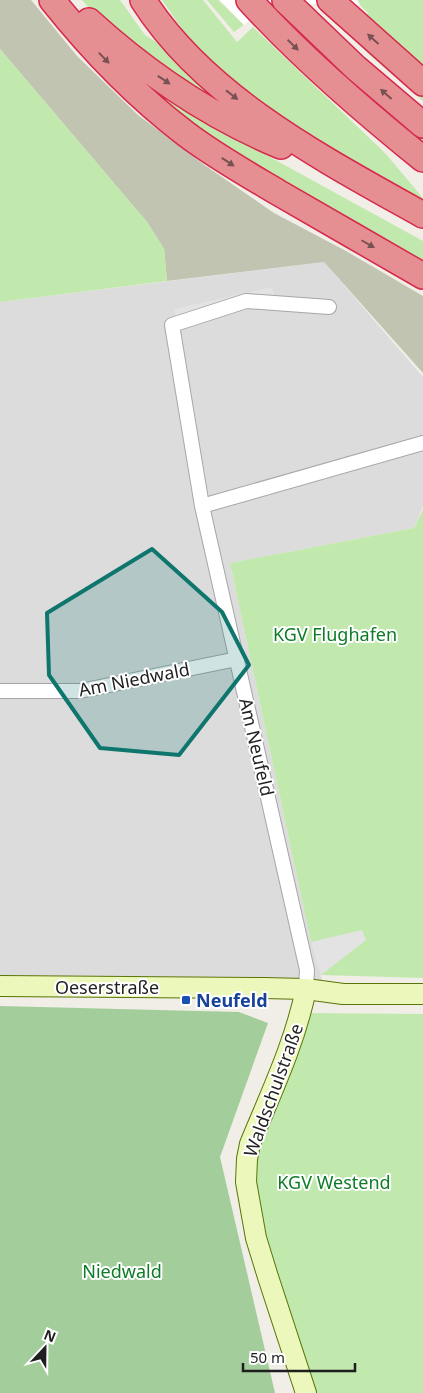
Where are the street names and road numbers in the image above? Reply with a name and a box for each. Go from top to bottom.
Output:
street label: Am Niedwald [76,656,192,702]
street label: Am Neufeld [234,696,280,798]
street label: Oeserstraße [55,975,159,999]
street label: Waldschulstraße [238,1020,308,1160]

